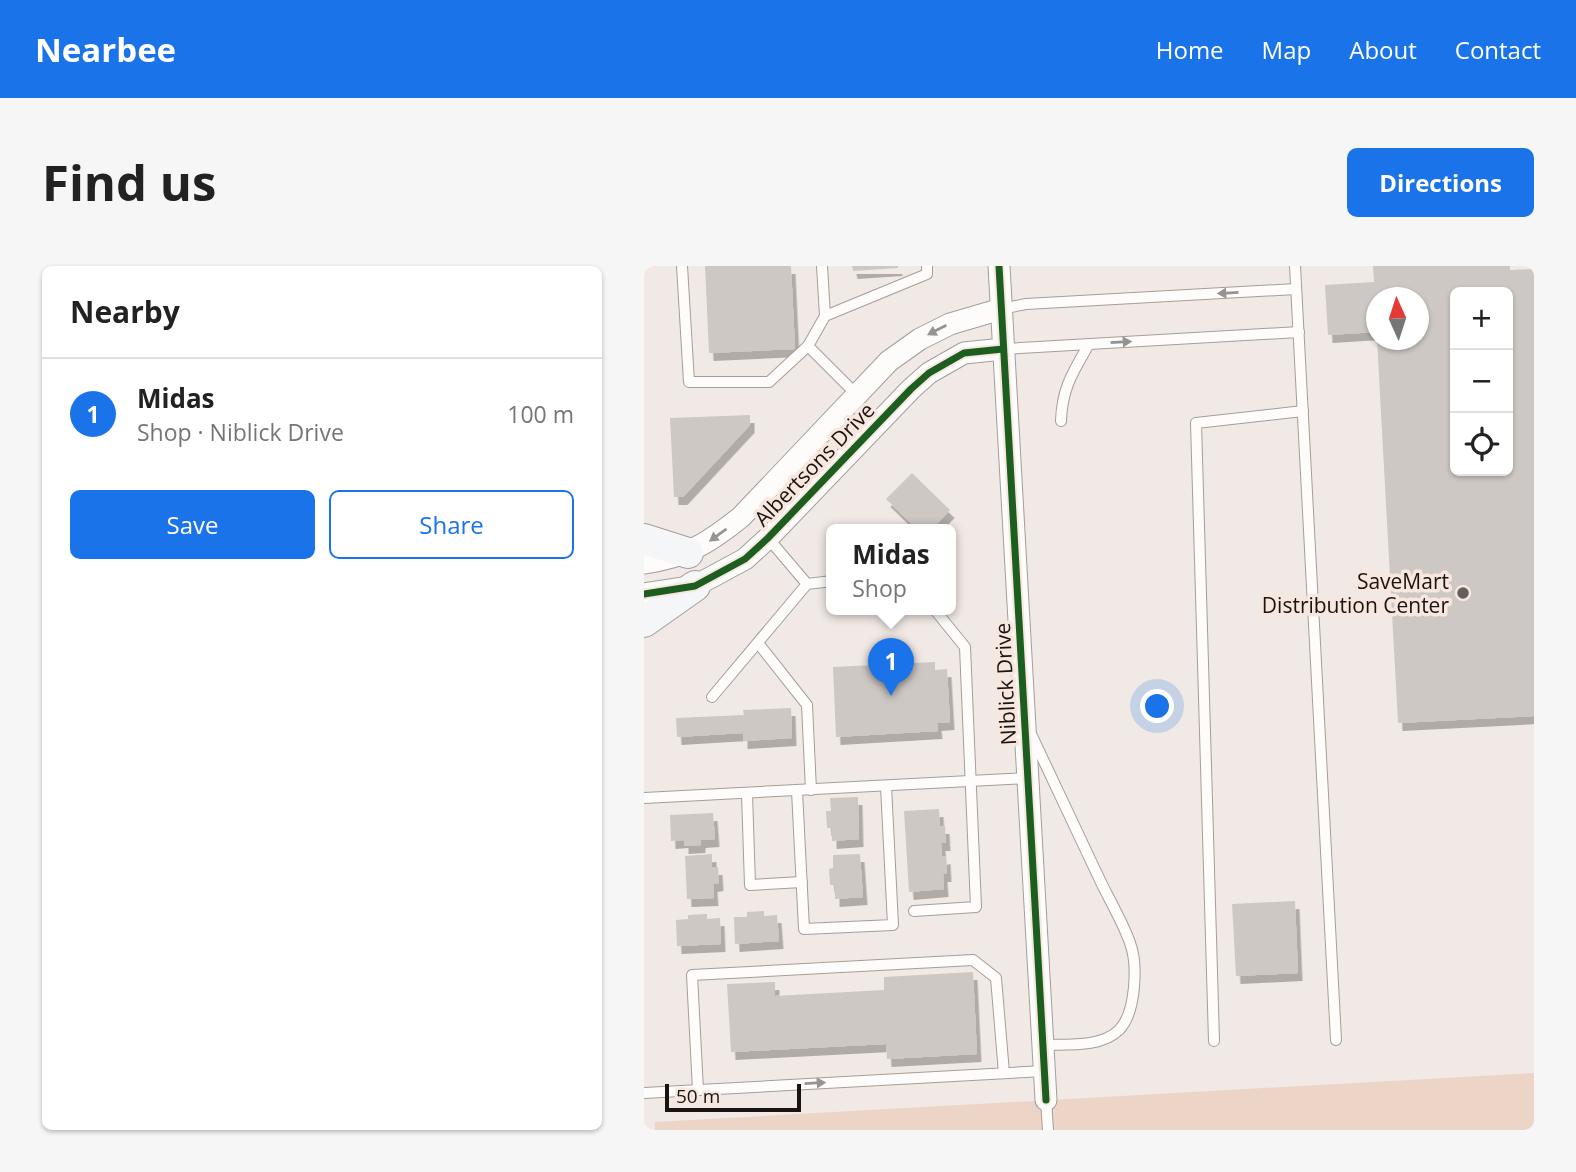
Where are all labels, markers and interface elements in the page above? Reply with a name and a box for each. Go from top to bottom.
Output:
text: Nearbee [35,27,176,72]
text: Home [1156,33,1224,66]
text: Map [1262,33,1311,66]
text: About [1349,33,1417,66]
text: Contact [1455,33,1541,66]
button: Directions [1347,148,1534,217]
text: Find us [42,149,216,215]
one-way arrow [1217,287,1239,298]
north arrow [1366,287,1429,350]
map controls [1450,287,1513,476]
button: + [1450,287,1513,350]
text: Nearby [70,291,180,332]
one-way arrow [927,324,947,336]
one-way arrow [1110,336,1132,347]
button: − [1450,350,1513,413]
text: Midas [137,380,215,416]
street label: Albertsons Drive [748,396,880,532]
text: 1 [86,398,100,430]
text: 100 m [507,398,574,430]
button: locate [1450,413,1513,476]
text: Shop · Niblick Drive [137,416,344,448]
button: Save [70,490,315,559]
button: Share [329,490,574,559]
popup [826,524,956,615]
one-way arrow [709,527,727,541]
text: Midas [852,536,930,572]
place label: SaveMart Distribution Center [1262,567,1449,619]
text: Shop [852,572,907,604]
marker: SaveMart Distribution Center [1455,585,1471,601]
street label: Niblick Drive [988,622,1022,746]
pin: 1 [868,638,914,696]
your location [1140,689,1174,723]
one-way arrow [804,1078,826,1089]
scale bar [665,1081,802,1113]
text: 50 m [676,1083,720,1109]

